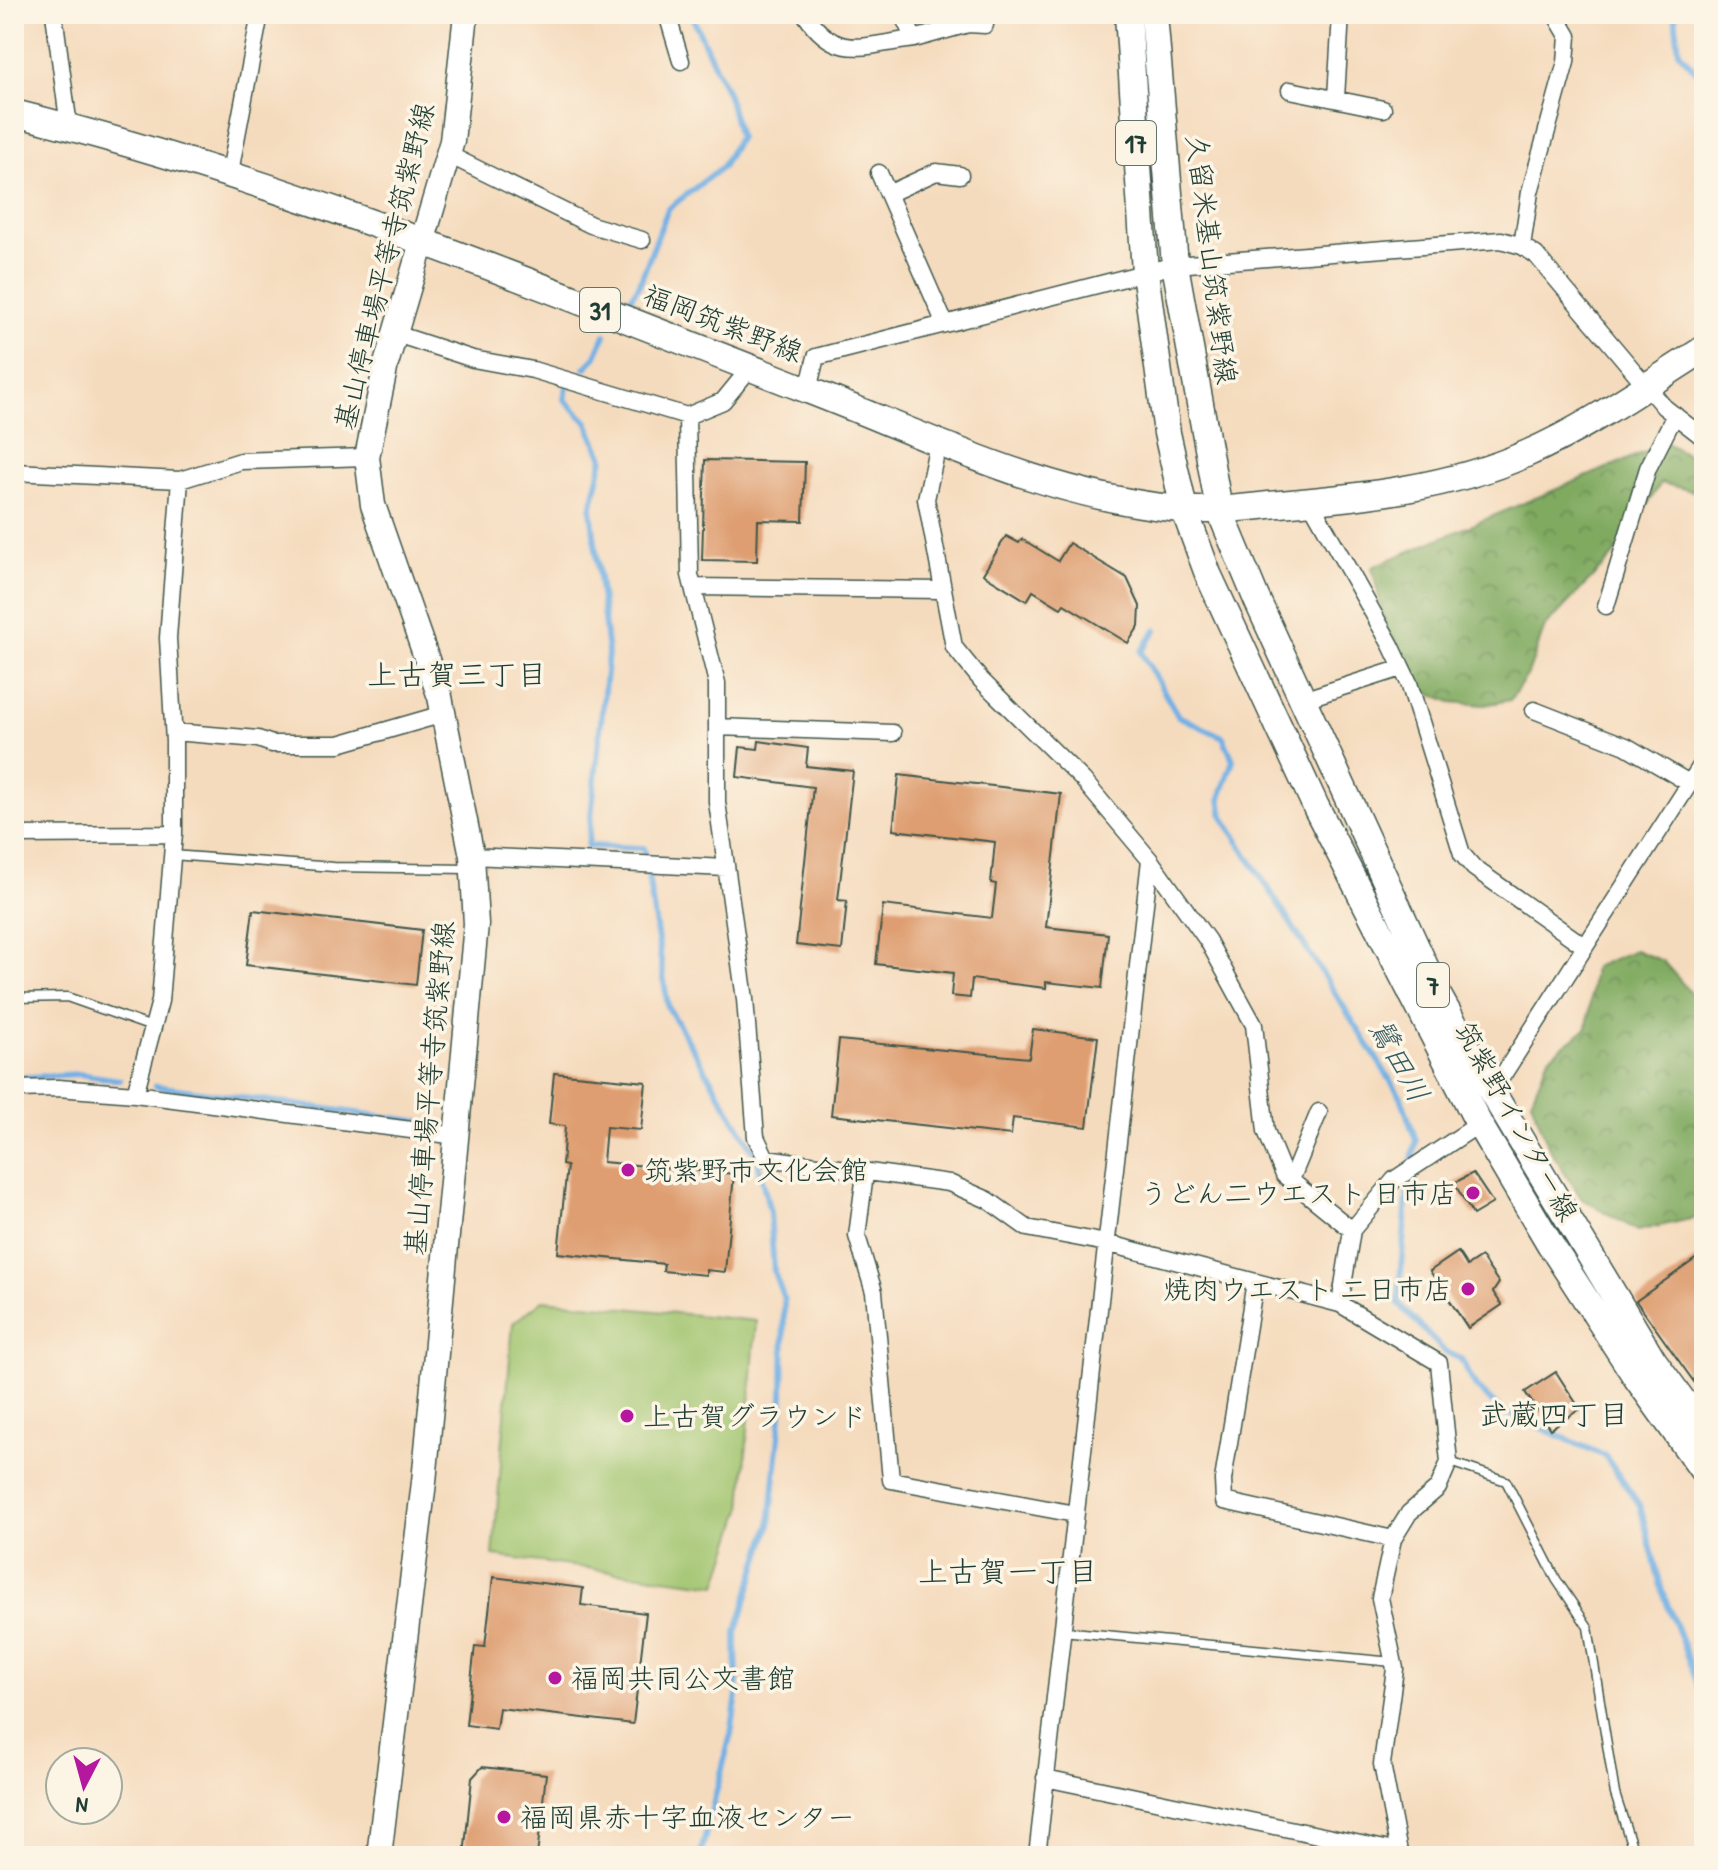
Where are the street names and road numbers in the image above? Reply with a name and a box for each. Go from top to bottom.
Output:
street label: 基山停車場平等寺筑紫野線 [325,98,443,434]
road number: 17 [1116,121,1156,165]
street label: 久留米基山筑紫野線 [1178,132,1246,386]
street label: 福岡筑紫野線 [638,275,808,371]
road number: 31 [580,288,620,332]
street label: 基山停車場平等寺筑紫野線 [395,919,463,1257]
road number: 7 [1417,963,1449,1007]
street label: 筑紫野インター線 [1446,1014,1588,1228]

